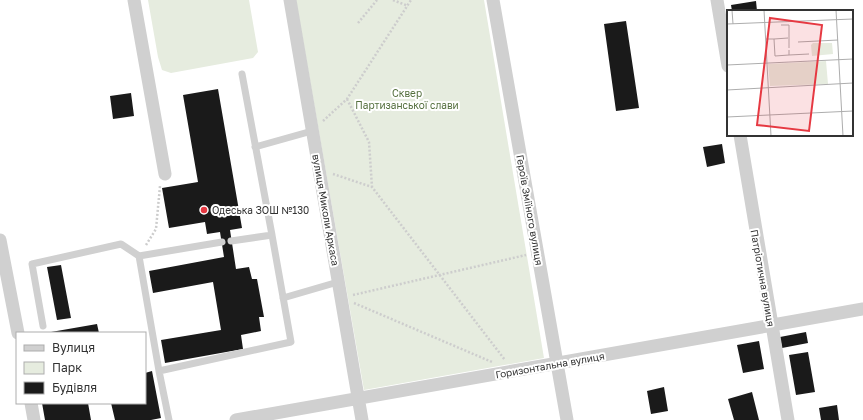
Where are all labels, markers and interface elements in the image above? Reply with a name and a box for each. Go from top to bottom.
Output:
inset map [727,10,853,136]
park label: Сквер Партизанської слави [355,87,459,111]
street label: вулиця Миколи Аркаса [310,153,342,267]
street label: Героїв Зміїного вулиця [514,154,546,266]
place label: Одеська ЗОШ №130 [212,204,309,216]
marker: Одеська ЗОШ №130 [199,205,209,215]
street label: Патріотична вулиця [749,229,777,327]
legend [16,332,146,404]
text: Вулиця [52,340,95,355]
street label: Горизонтальна вулиця [494,349,606,381]
text: Парк [52,360,82,375]
text: Будівля [52,380,97,395]

